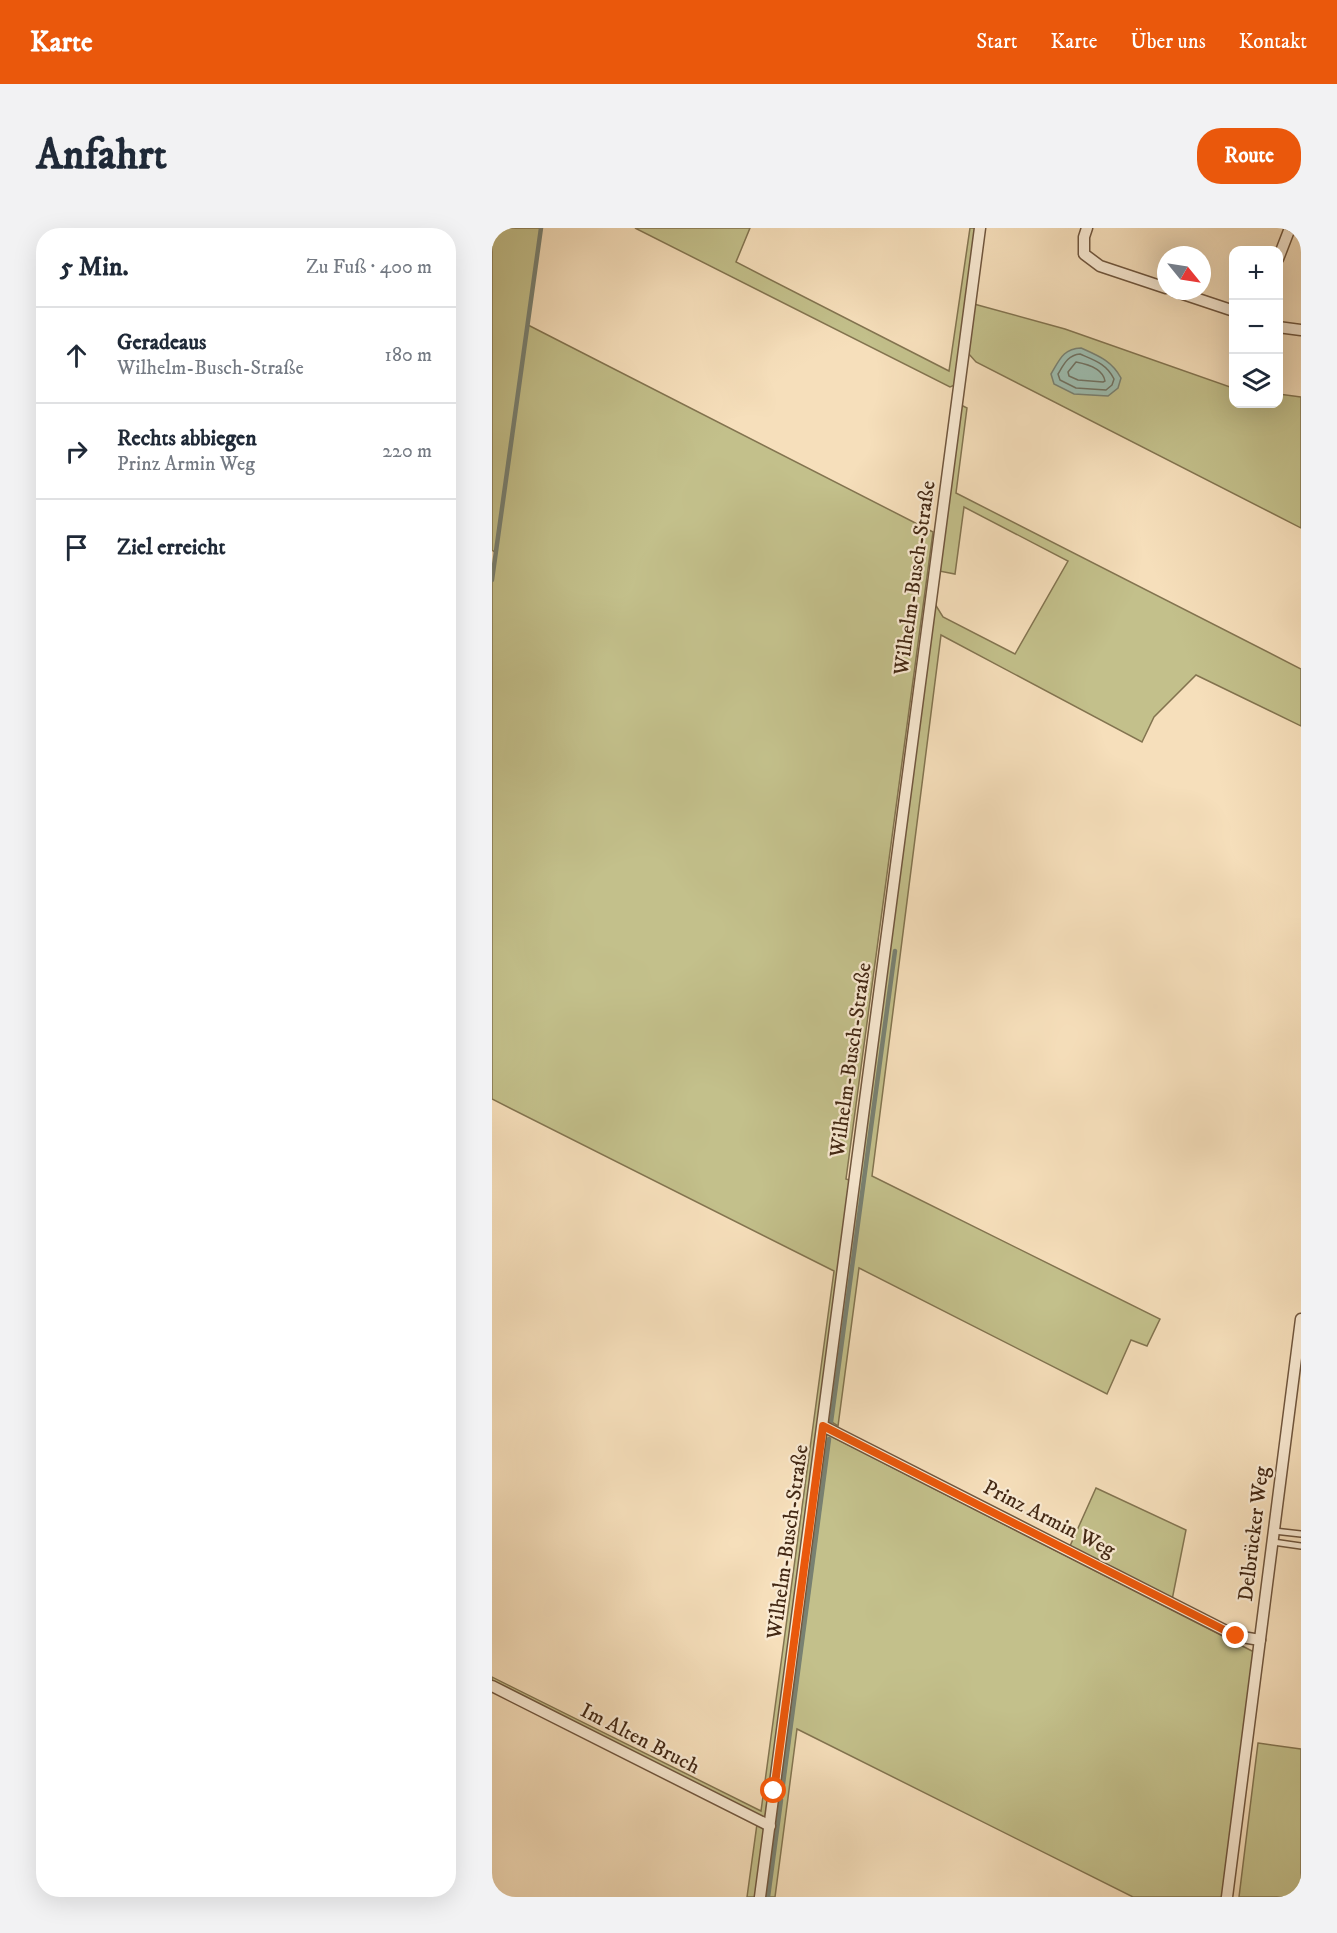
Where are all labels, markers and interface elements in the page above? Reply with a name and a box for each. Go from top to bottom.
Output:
text: Karte [30,25,93,60]
text: Start [976,29,1018,55]
text: Karte [1051,29,1097,55]
text: Über uns [1130,29,1206,55]
text: Kontakt [1239,29,1307,55]
button: Route [1197,128,1301,184]
text: Anfahrt [36,130,167,182]
north arrow [1157,246,1211,300]
map controls [1229,246,1283,408]
button: + [1229,246,1283,300]
text: 5 Min. [60,251,129,284]
text: Zu Fuß · 400 m [306,255,432,280]
button: − [1229,300,1283,354]
text: Geradeaus [117,329,206,356]
icon: ahead [60,339,93,372]
text: 180 m [385,343,432,368]
button: layers [1229,354,1283,408]
text: Wilhelm-Busch-Straße [117,356,304,381]
text: Rechts abbiegen [117,425,257,452]
icon: right [60,435,93,468]
text: 220 m [382,439,432,464]
text: Prinz Armin Weg [117,452,255,477]
street label: Wilhelm-Busch-Straße [888,479,942,678]
icon: arrive [60,531,93,564]
text: Ziel erreicht [117,534,225,561]
street label: Wilhelm-Busch-Straße [824,961,878,1160]
street label: Wilhelm-Busch-Straße [761,1443,815,1642]
street label: Delbrücker Weg [1233,1464,1275,1603]
street label: Prinz Armin Weg [978,1474,1120,1564]
route end [1222,1622,1248,1648]
street label: Im Alten Bruch [576,1698,704,1780]
route start [760,1777,786,1803]

